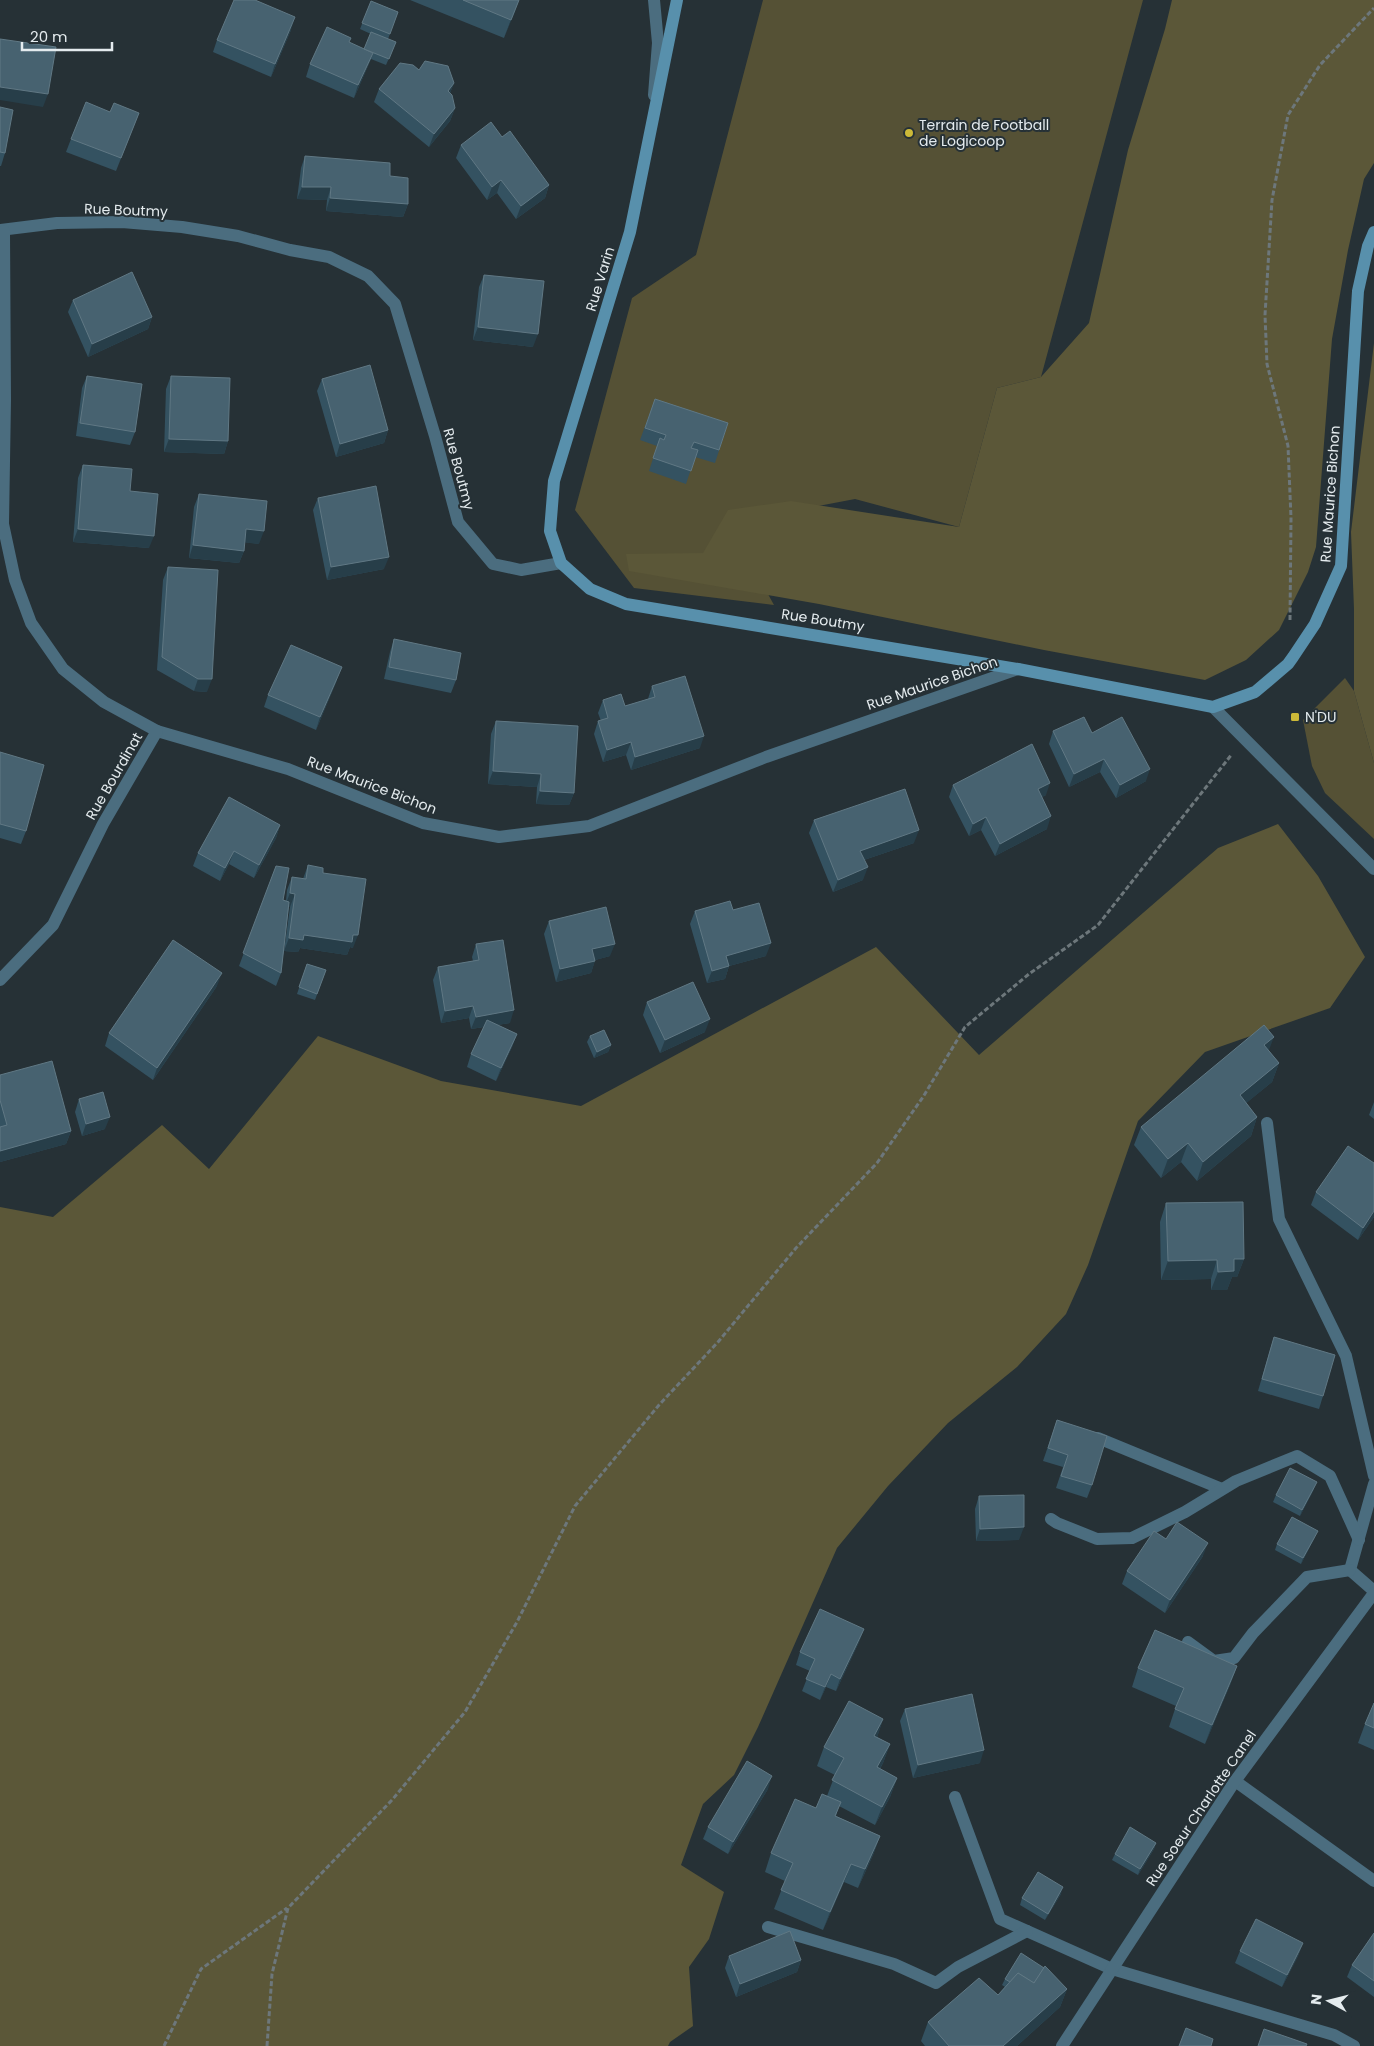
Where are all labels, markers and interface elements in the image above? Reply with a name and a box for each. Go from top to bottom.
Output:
scale bar [22,20,112,52]
text: 20 m [30,26,68,47]
place label: Terrain de Football de Logicoop [919,115,1049,151]
marker: Terrain de Football de Logicoop [903,127,915,139]
street label: Rue Boutmy [84,199,168,221]
street label: Rue Varin [581,244,619,314]
street label: Rue Maurice Bichon [1315,425,1345,563]
street label: Rue Boutmy [438,426,480,512]
street label: Rue Boutmy [780,604,866,636]
street label: Rue Maurice Bichon [864,651,1000,715]
place label: N'DU [1305,707,1336,727]
marker: N'DU [1289,711,1301,723]
street label: Rue Bourdinat [81,729,147,823]
street label: Rue Maurice Bichon [304,751,440,819]
street label: Rue Soeur Charlotte Canel [1141,1726,1261,1890]
north arrow [1304,1976,1354,2026]
text: N [1306,1993,1327,2006]

